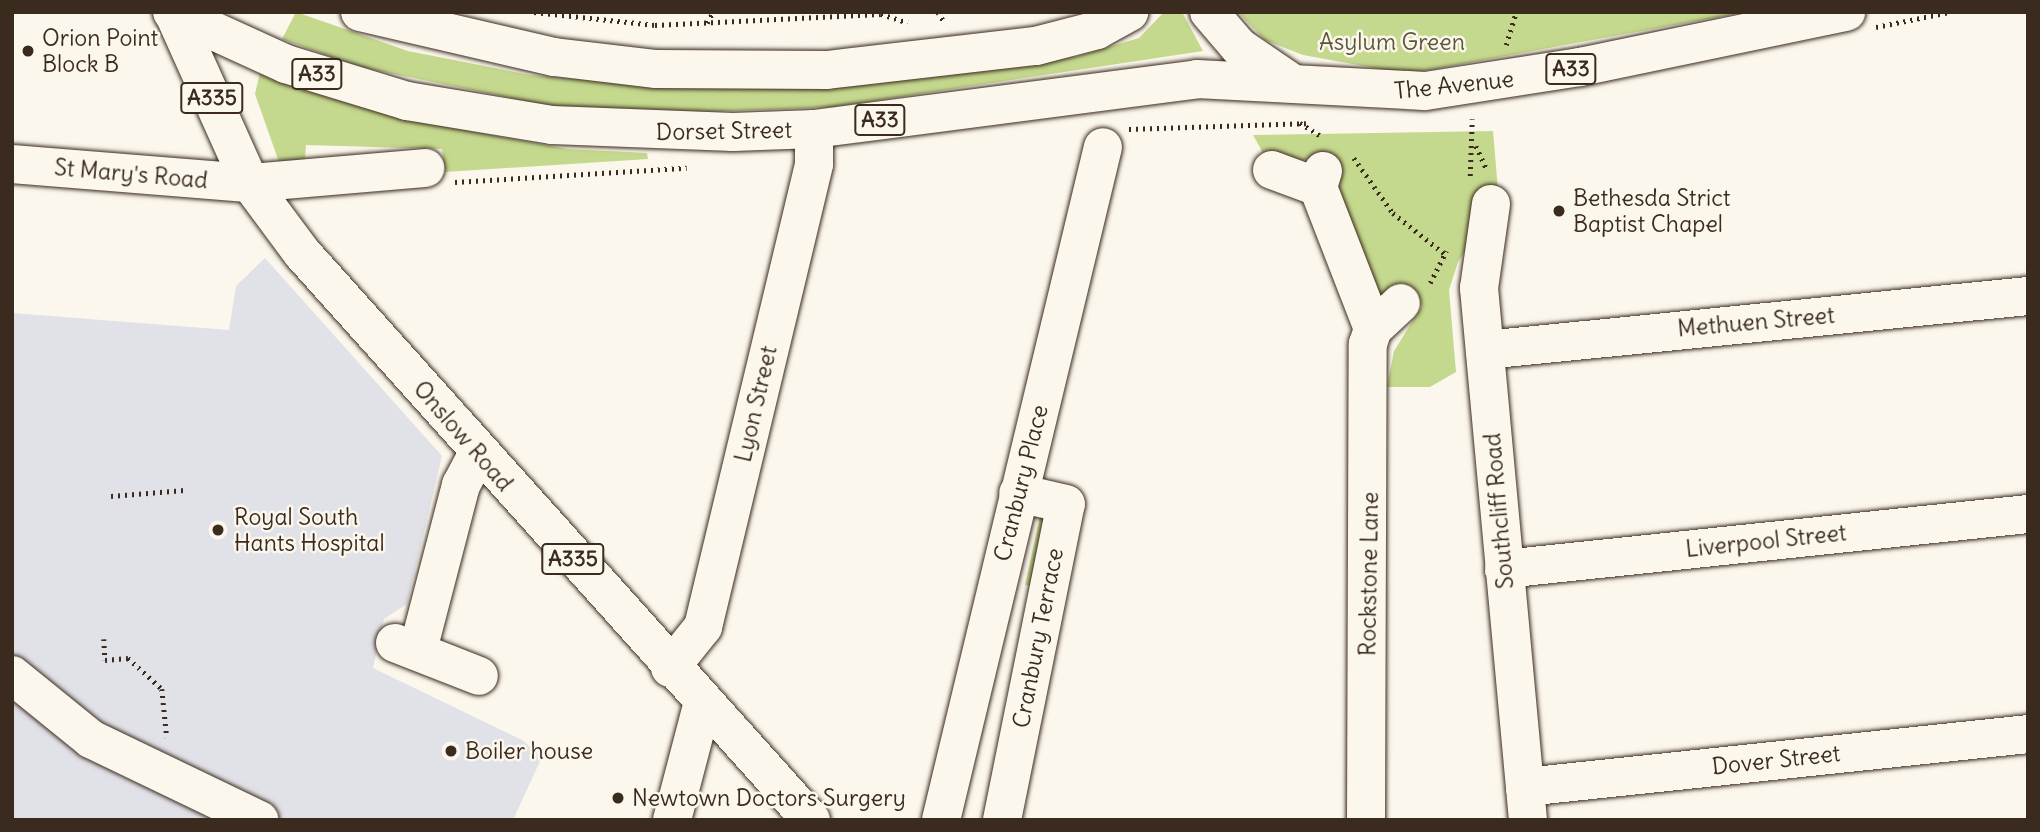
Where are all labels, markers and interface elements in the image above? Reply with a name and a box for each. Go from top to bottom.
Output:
place label: Orion Point Block B [42,24,158,78]
park label: Asylum Green [1319,28,1465,56]
marker: Orion Point Block B [20,43,36,59]
road number: A33 [1545,52,1597,86]
road number: A33 [291,56,343,92]
street label: The Avenue [1393,65,1515,105]
road number: A335 [179,80,245,116]
road number: A33 [854,102,906,138]
street label: Dorset Street [656,116,792,146]
street label: St Mary's Road [53,154,209,194]
place label: Bethesda Strict Baptist Chapel [1573,184,1731,238]
marker: Bethesda Strict Baptist Chapel [1551,203,1567,219]
street label: Methuen Street [1676,301,1836,343]
street label: Lyon Street [729,343,783,465]
street label: Onslow Road [408,375,518,497]
street label: Cranbury Place [988,402,1054,564]
street label: Southcliff Road [1478,432,1520,590]
street label: Rockstone Lane [1354,492,1384,656]
place label: Royal South Hants Hospital [234,503,385,557]
street label: Liverpool Street [1684,519,1848,563]
marker: Royal South Hants Hospital [208,520,228,540]
road number: A335 [540,542,606,576]
street label: Cranbury Terrace [1007,546,1069,730]
place label: Boiler house [465,737,593,765]
street label: Dover Street [1710,740,1842,780]
marker: Boiler house [443,743,459,759]
place label: Newtown Doctors Surgery [632,784,906,812]
marker: Newtown Doctors Surgery [610,790,626,806]

